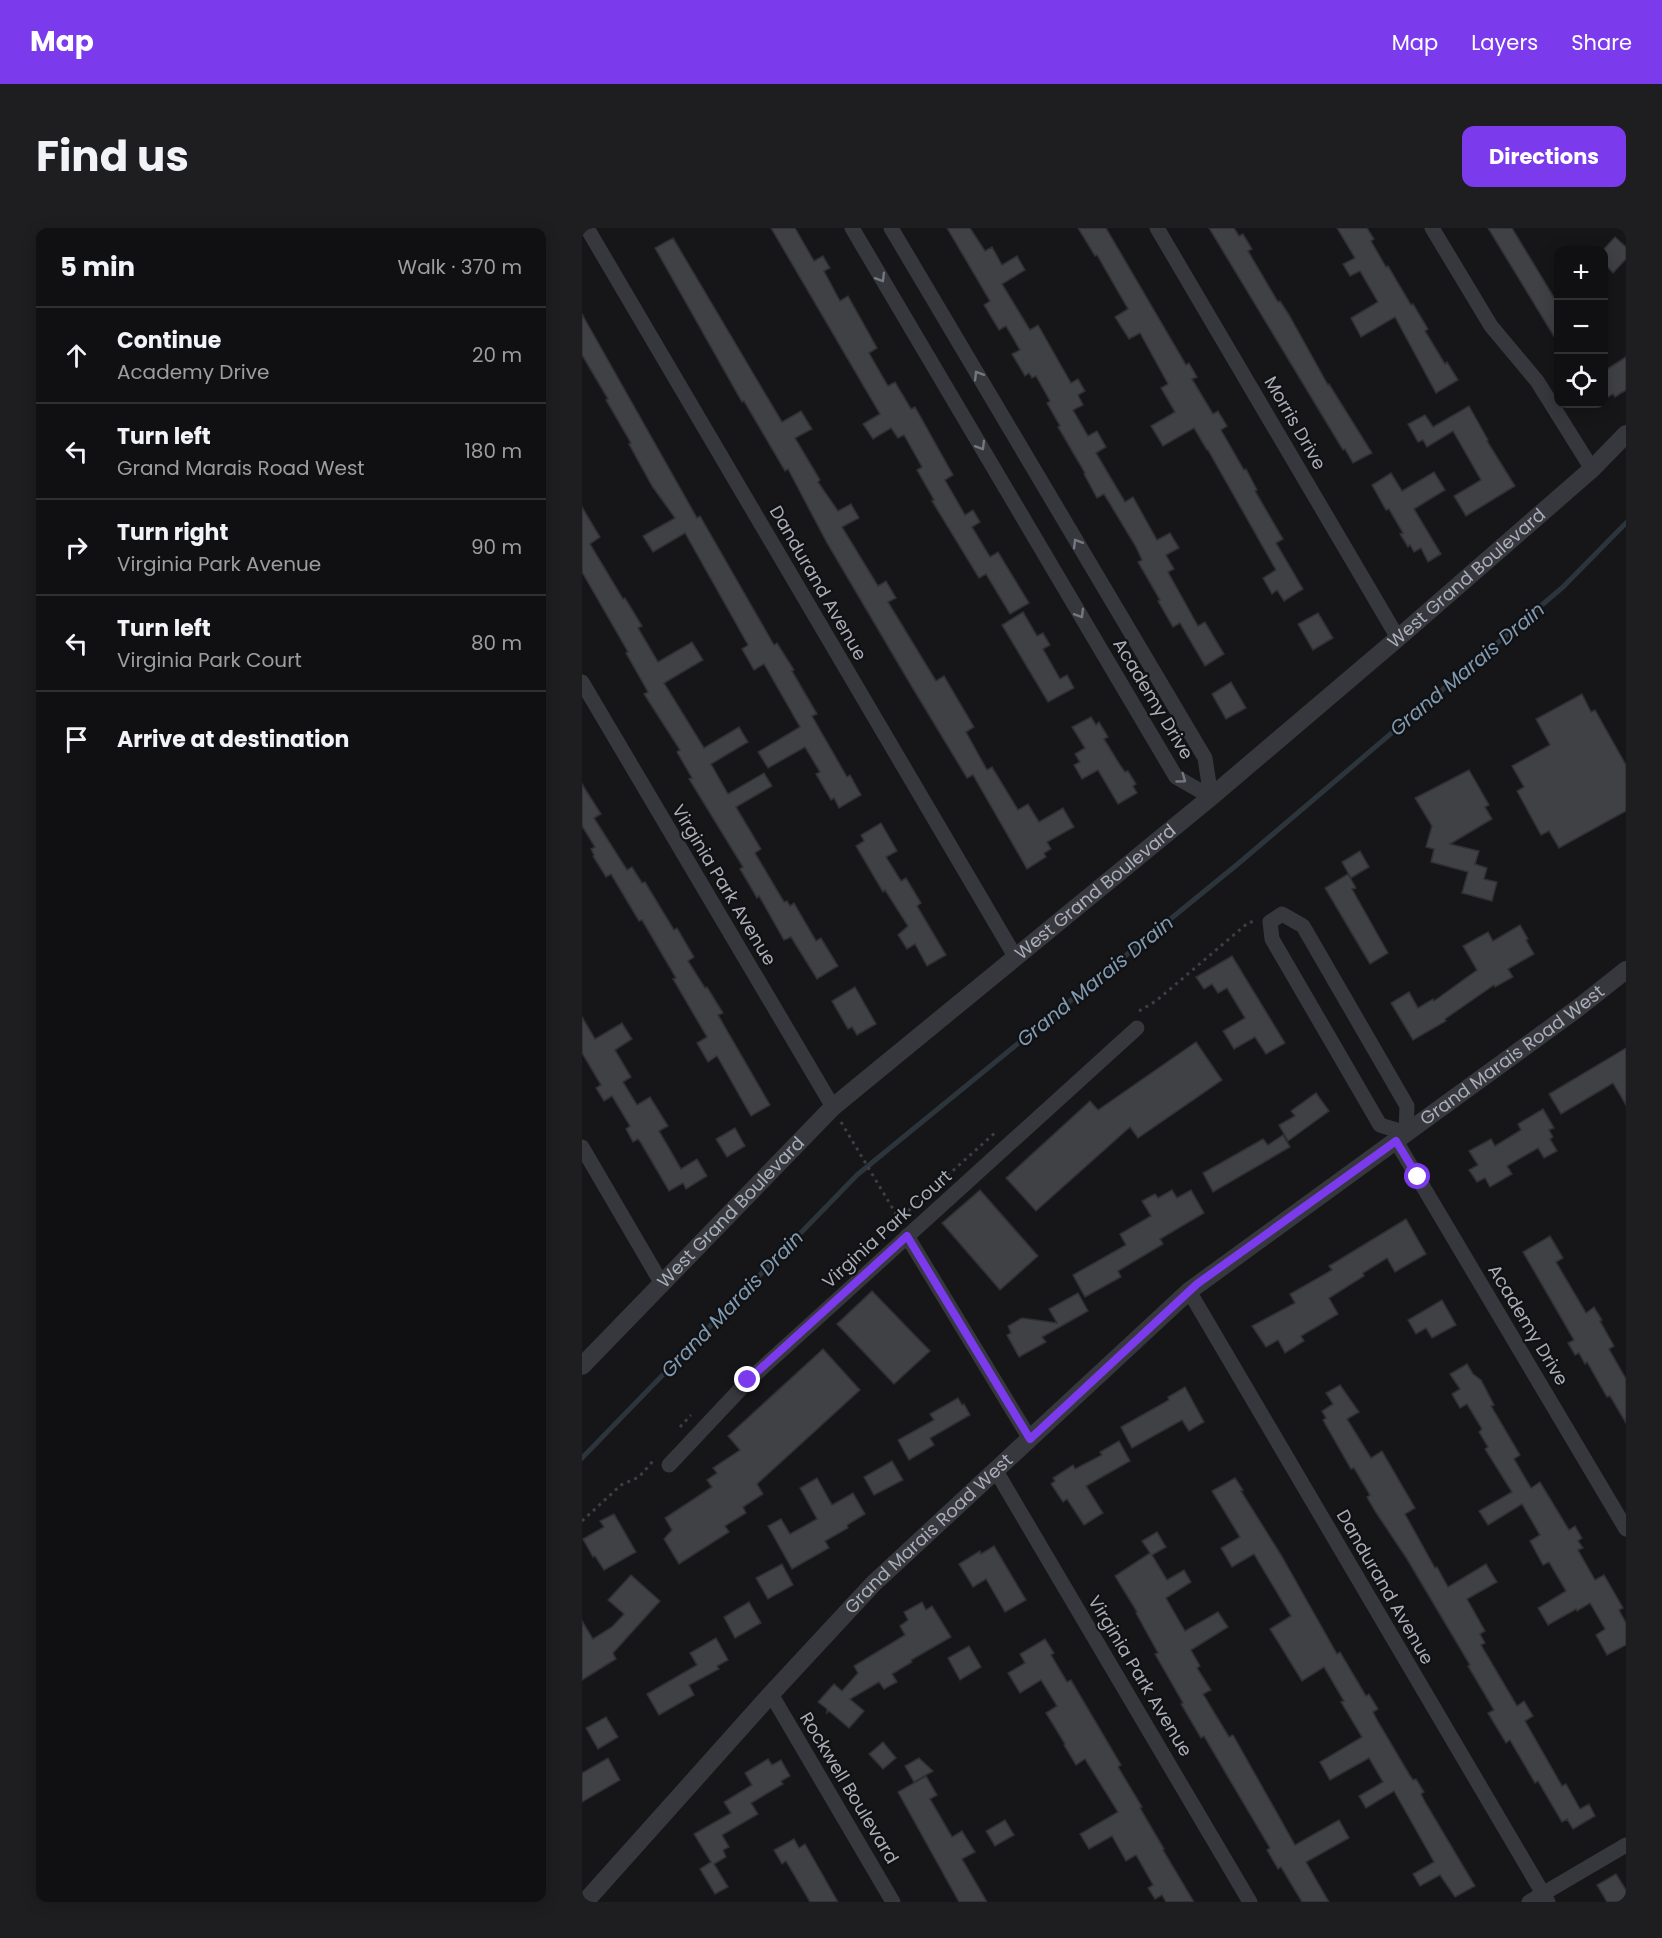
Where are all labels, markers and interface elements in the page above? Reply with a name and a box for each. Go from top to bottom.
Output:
text: Map [30,22,94,61]
text: Map [1392,28,1438,57]
text: Layers [1471,28,1538,57]
text: Share [1571,28,1632,57]
button: Directions [1462,126,1626,187]
text: Find us [36,127,189,186]
map controls [1554,246,1608,408]
button: + [1554,246,1608,300]
text: 5 min [60,249,135,285]
text: Walk · 370 m [398,253,522,281]
one-way arrow [874,272,886,282]
button: − [1554,300,1608,354]
text: Continue [117,325,221,356]
icon: ahead [60,339,93,372]
text: 20 m [472,341,522,369]
button: locate [1554,354,1608,408]
text: Academy Drive [117,358,269,386]
one-way arrow [974,371,985,381]
street label: Morris Drive [1259,371,1332,474]
text: Turn left [117,421,211,452]
icon: left [60,435,93,468]
text: 180 m [464,437,522,465]
one-way arrow [973,440,985,450]
text: Grand Marais Road West [117,454,365,482]
street label: Dandurand Avenue [764,501,873,665]
street label: West Grand Boulevard [1382,502,1551,654]
text: Turn right [117,517,228,548]
icon: right [60,531,93,564]
text: 90 m [471,533,522,561]
one-way arrow [1073,539,1085,549]
text: Virginia Park Avenue [117,550,321,578]
water label: Grand Marais Drain [1383,596,1551,742]
one-way arrow [1072,608,1084,618]
text: Turn left [117,613,211,644]
icon: left [60,627,93,660]
text: 80 m [471,629,522,657]
street label: Academy Drive [1107,634,1199,764]
text: Virginia Park Court [117,646,302,674]
icon: arrive [60,723,93,756]
text: Arrive at destination [117,724,349,755]
one-way arrow [1175,772,1186,783]
street label: Virginia Park Avenue [666,800,782,970]
street label: West Grand Boulevard [1009,818,1181,965]
water label: Grand Marais Drain [1011,909,1179,1053]
street label: Grand Marais Road West [1415,979,1609,1131]
street label: West Grand Boulevard [651,1131,810,1293]
route start [1404,1163,1430,1189]
street label: Virginia Park Court [816,1164,957,1294]
water label: Grand Marais Drain [654,1224,810,1384]
street label: Academy Drive [1482,1260,1574,1390]
route end [734,1366,760,1392]
street label: Grand Marais Road West [839,1448,1018,1619]
street label: Dandurand Avenue [1331,1505,1440,1669]
street label: Virginia Park Avenue [1082,1591,1198,1761]
street label: Rockwell Boulevard [794,1707,905,1868]

